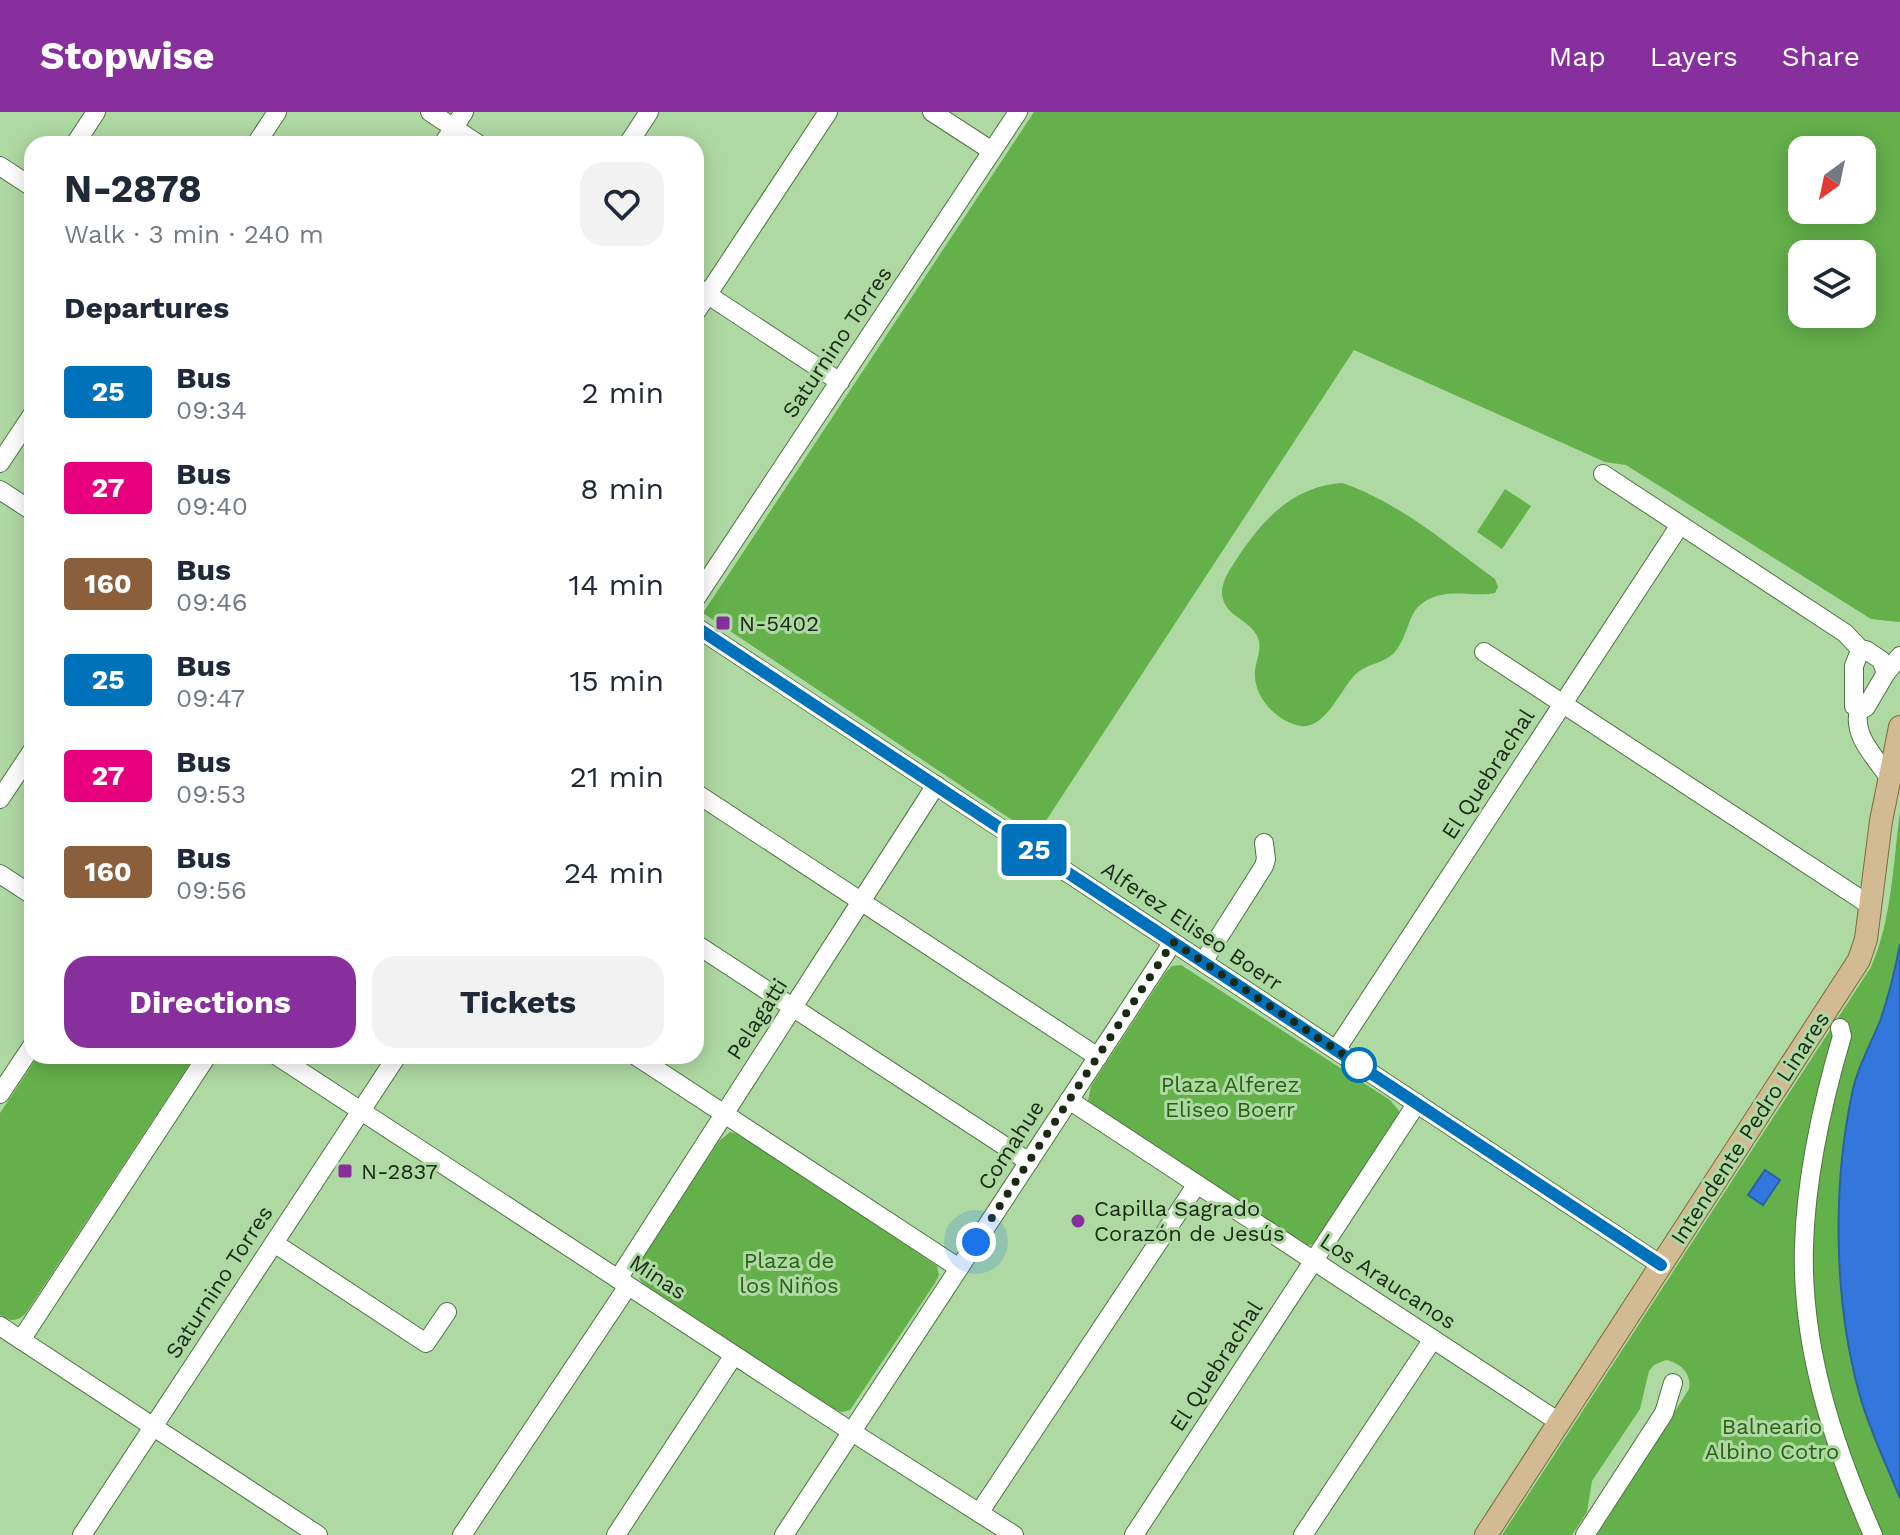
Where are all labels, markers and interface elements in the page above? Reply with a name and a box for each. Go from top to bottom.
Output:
text: Stopwise [40,34,215,78]
text: Map [1549,40,1606,73]
text: Layers [1650,40,1738,73]
text: Share [1782,40,1860,73]
north arrow [1788,136,1876,224]
map controls [1788,136,1876,328]
button: heart [580,162,664,246]
text: N-2878 [64,167,202,211]
text: Walk · 3 min · 240 m [64,219,324,249]
button: layers [1788,240,1876,328]
street label: Saturnino Torres [777,262,897,422]
text: Departures [64,290,229,325]
text: Bus [176,360,231,395]
text: 25 [91,375,125,408]
text: 2 min [581,375,664,410]
text: 09:34 [176,395,247,425]
text: Bus [176,456,231,491]
text: 27 [91,471,125,504]
text: 8 min [580,471,664,506]
text: 09:40 [176,491,248,521]
text: Bus [176,552,231,587]
text: 160 [84,567,132,600]
text: 14 min [569,567,664,602]
text: 09:46 [176,587,248,617]
place label: N-5402 [739,611,819,636]
marker: N-5402 [714,614,732,632]
text: Bus [176,648,231,683]
text: 25 [91,663,125,696]
text: 15 min [569,663,664,698]
text: 09:47 [176,683,245,713]
street label: El Quebrachal [1437,704,1540,844]
text: Bus [176,744,231,779]
text: 27 [91,759,125,792]
text: 21 min [569,759,664,794]
text: 09:53 [176,779,246,809]
line badge: 25 [998,824,1070,876]
text: 25 [1017,833,1051,866]
text: Bus [176,840,231,875]
text: 160 [84,855,132,888]
text: 24 min [564,855,664,890]
street label: Alferez Eliseo Boerr [1097,856,1287,996]
text: 09:56 [176,875,247,905]
button: Directions [64,956,356,1048]
button: Tickets [372,956,664,1048]
street label: Pelagatti [722,974,792,1064]
street label: Intendente Pedro Linares [1666,1007,1834,1249]
unlabelled marker [1342,1048,1376,1082]
park label: Plaza Alferez Eliseo Boerr [1161,1072,1299,1122]
street label: Comahue [973,1096,1049,1194]
place label: N-2837 [361,1159,438,1184]
marker: N-2837 [336,1162,354,1180]
place label: Capilla Sagrado Corazón de Jesús [1094,1196,1285,1246]
street label: Saturnino Torres [160,1201,278,1363]
marker: Capilla Sagrado Corazón de Jesús [1069,1212,1087,1230]
your location [956,1222,996,1262]
street label: Los Araucanos [1316,1228,1460,1334]
park label: Plaza de los Niños [739,1248,839,1298]
street label: Minas [625,1250,691,1304]
street label: El Quebrachal [1165,1296,1268,1436]
park label: Balneario Albino Cotro [1705,1414,1839,1464]

